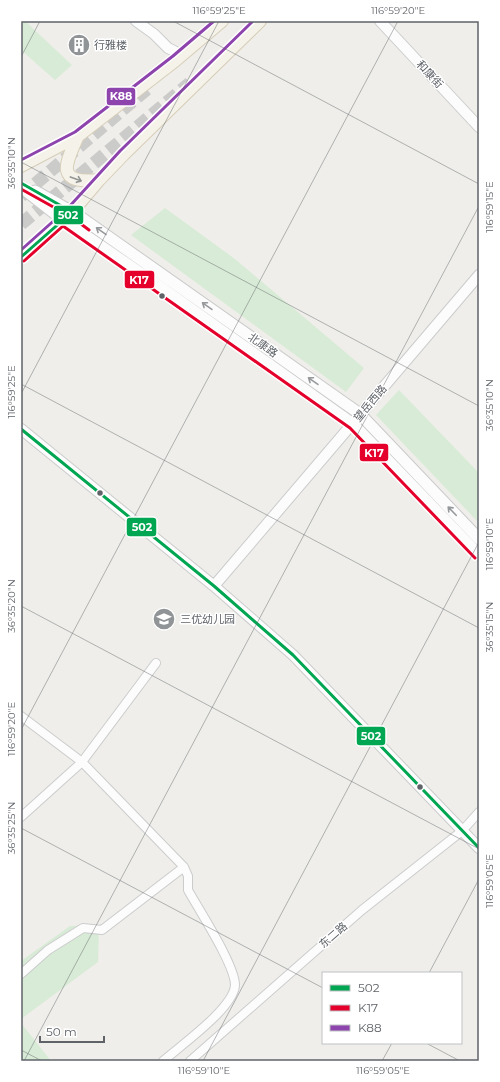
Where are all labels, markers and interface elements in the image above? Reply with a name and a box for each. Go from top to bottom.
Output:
text: 116°59'25"E [192,4,246,17]
text: 116°59'20"E [371,4,425,17]
building icon: 行雅楼 [66,32,92,58]
place label: 行雅楼 [94,38,127,52]
street label: 和康街 [414,57,446,91]
line badge: K88 [106,87,136,106]
text: K88 [110,89,132,103]
text: 36°35'10"N [5,137,18,189]
one-way arrow [70,176,83,183]
text: 116°59'15"E [483,181,496,233]
line badge: 502 [53,205,84,225]
text: 502 [58,208,79,222]
one-way arrow [95,227,106,235]
line badge: K17 [124,270,155,289]
text: K17 [129,273,149,287]
unlabelled marker [157,291,167,301]
one-way arrow [202,302,213,310]
street label: 北康路 [245,330,281,360]
text: 116°59'25"E [5,365,18,419]
one-way arrow [308,377,319,385]
text: 36°35'10"N [483,379,496,431]
street label: 望岳西路 [350,382,390,424]
line badge: K17 [359,443,389,462]
text: K17 [364,446,384,460]
unlabelled marker [95,488,105,498]
one-way arrow [447,506,457,516]
line badge: 502 [126,517,157,537]
text: 116°59'10"E [483,517,496,570]
text: 502 [132,520,153,534]
text: 36°35'20"N [5,579,18,633]
text: 36°35'15"N [483,602,496,652]
school or university icon: 三优幼儿园 [151,606,177,632]
place label: 三优幼儿园 [180,612,235,626]
text: 116°59'20"E [5,702,18,756]
line badge: 502 [356,726,386,746]
text: 502 [361,729,382,743]
unlabelled marker [415,782,425,792]
text: 36°35'25"N [5,802,18,854]
text: 116°59'05"E [483,854,496,908]
street label: 东二路 [316,919,350,951]
legend [322,972,462,1044]
text: 502 [358,980,380,995]
text: K17 [358,1000,378,1015]
scale bar [40,1018,104,1044]
text: K88 [358,1020,382,1035]
text: 50 m [46,1024,77,1039]
text: 116°59'10"E [178,1064,231,1077]
text: 116°59'05"E [356,1064,410,1077]

